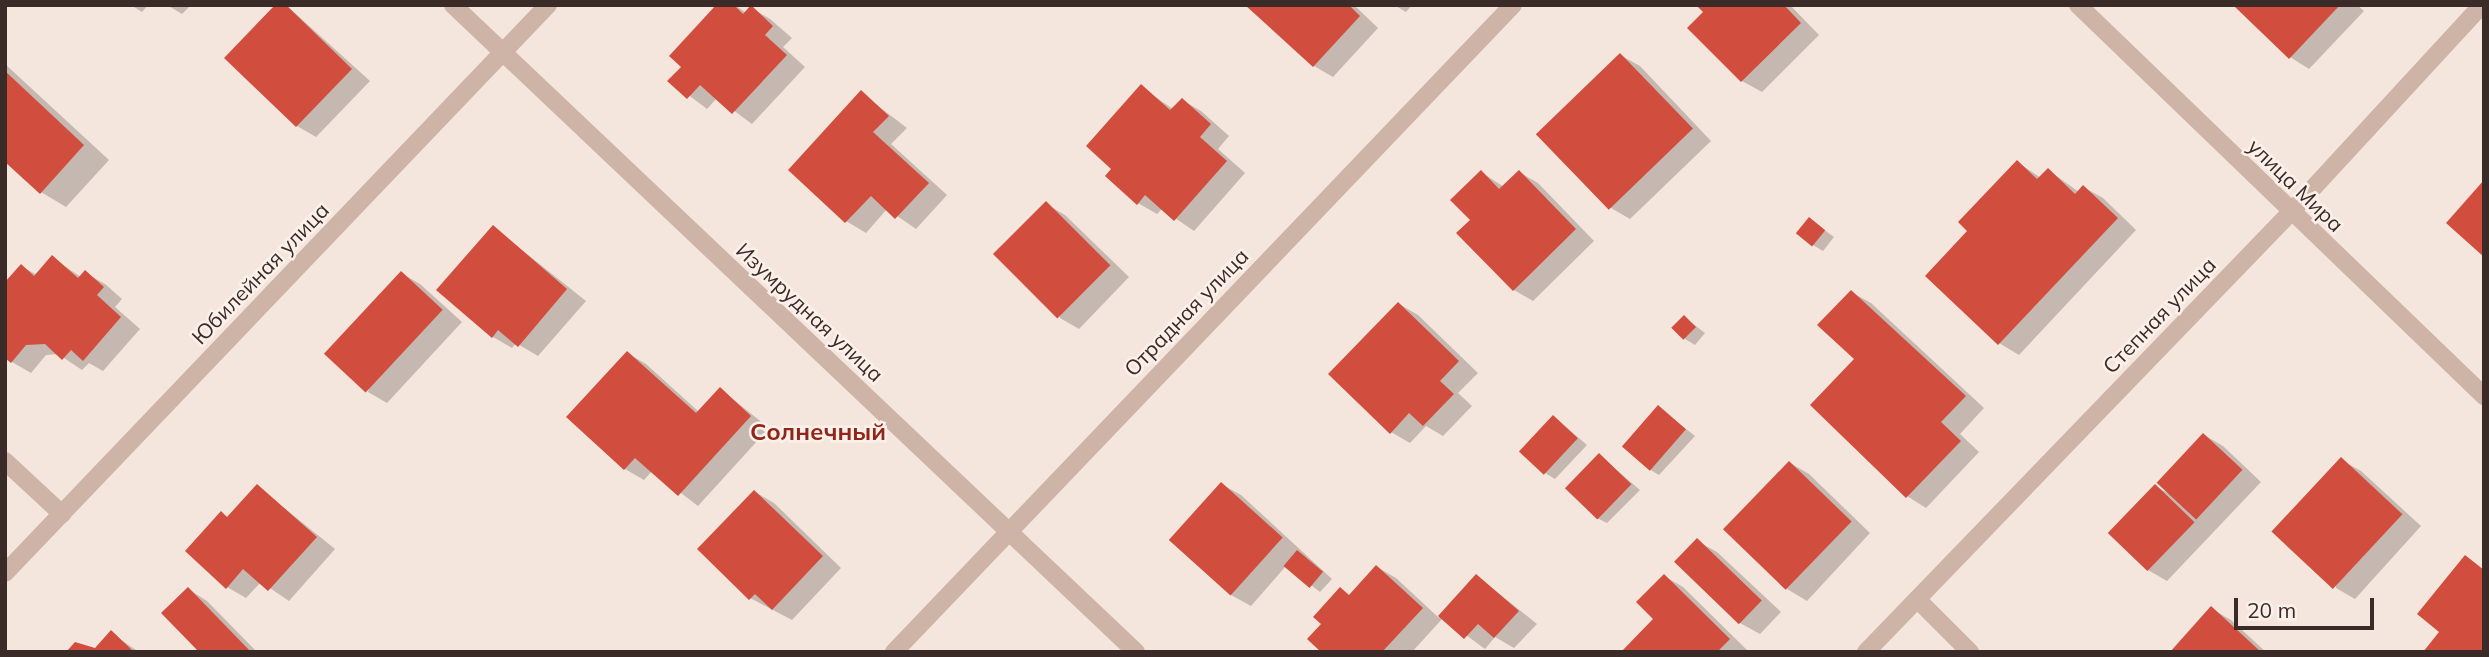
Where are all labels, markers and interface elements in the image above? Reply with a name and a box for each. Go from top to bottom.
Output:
street label: улица Мира [2243,133,2349,237]
street label: Юбилейная улица [186,197,334,349]
street label: Изумрудная улица [731,237,889,387]
street label: Отрадная улица [1119,243,1253,381]
street label: Степная улица [2097,252,2221,378]
district label: Солнечный [750,418,886,446]
scale bar [2237,584,2377,628]
text: 20 m [2247,597,2296,623]

